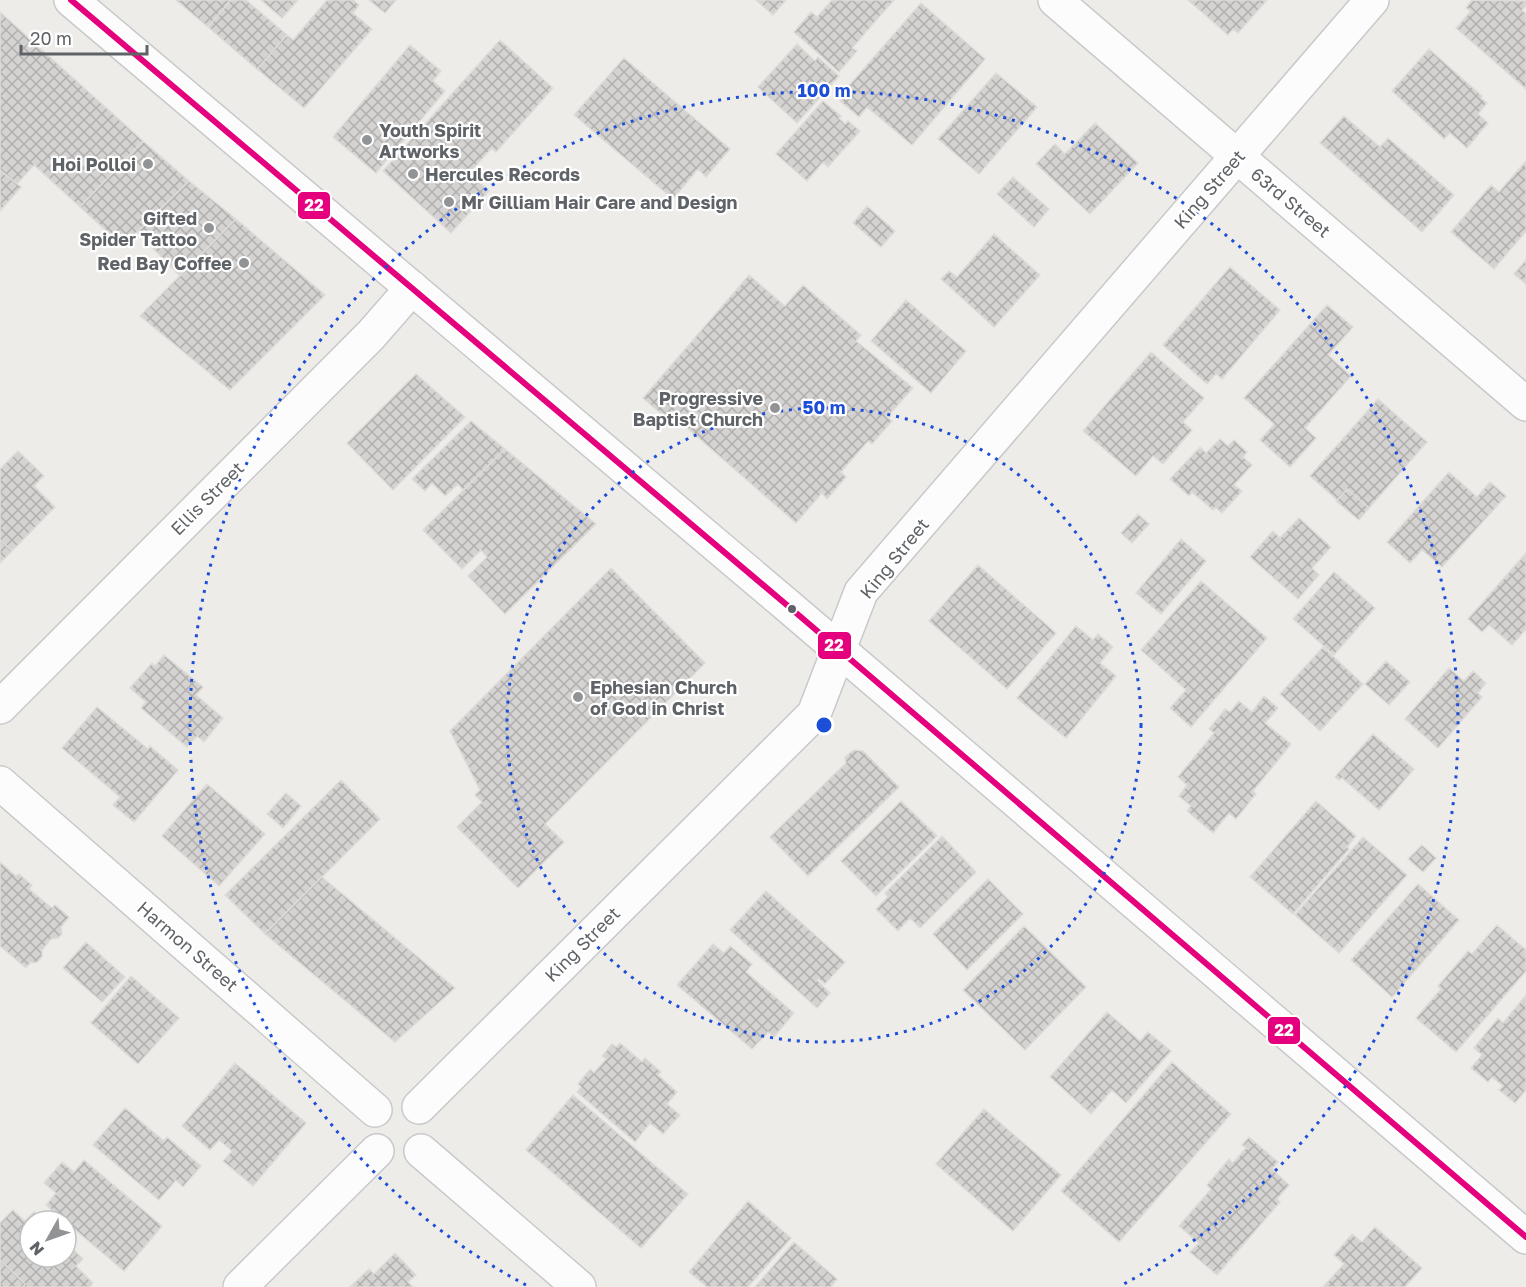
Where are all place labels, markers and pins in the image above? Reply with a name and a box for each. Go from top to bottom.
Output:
place label: Youth Spirit Artworks [379,119,481,162]
marker: Youth Spirit Artworks [360,133,374,147]
place label: Hoi Polloi [52,153,136,175]
marker: Hoi Polloi [141,157,155,171]
place label: Hercules Records [425,163,580,185]
marker: Hercules Records [406,167,420,181]
place label: Mr Gilliam Hair Care and Design [461,191,738,213]
marker: Mr Gilliam Hair Care and Design [442,195,456,209]
place label: Gifted Spider Tattoo [79,207,197,250]
marker: Gifted Spider Tattoo [202,221,216,235]
place label: Red Bay Coffee [97,252,232,274]
marker: Red Bay Coffee [237,256,251,270]
place label: Progressive Baptist Church [633,387,763,430]
marker: Progressive Baptist Church [768,401,782,415]
unlabelled marker [786,603,798,615]
place label: Ephesian Church of God in Christ [590,676,737,719]
marker: Ephesian Church of God in Christ [571,690,585,704]
centre of rings [814,715,834,735]

